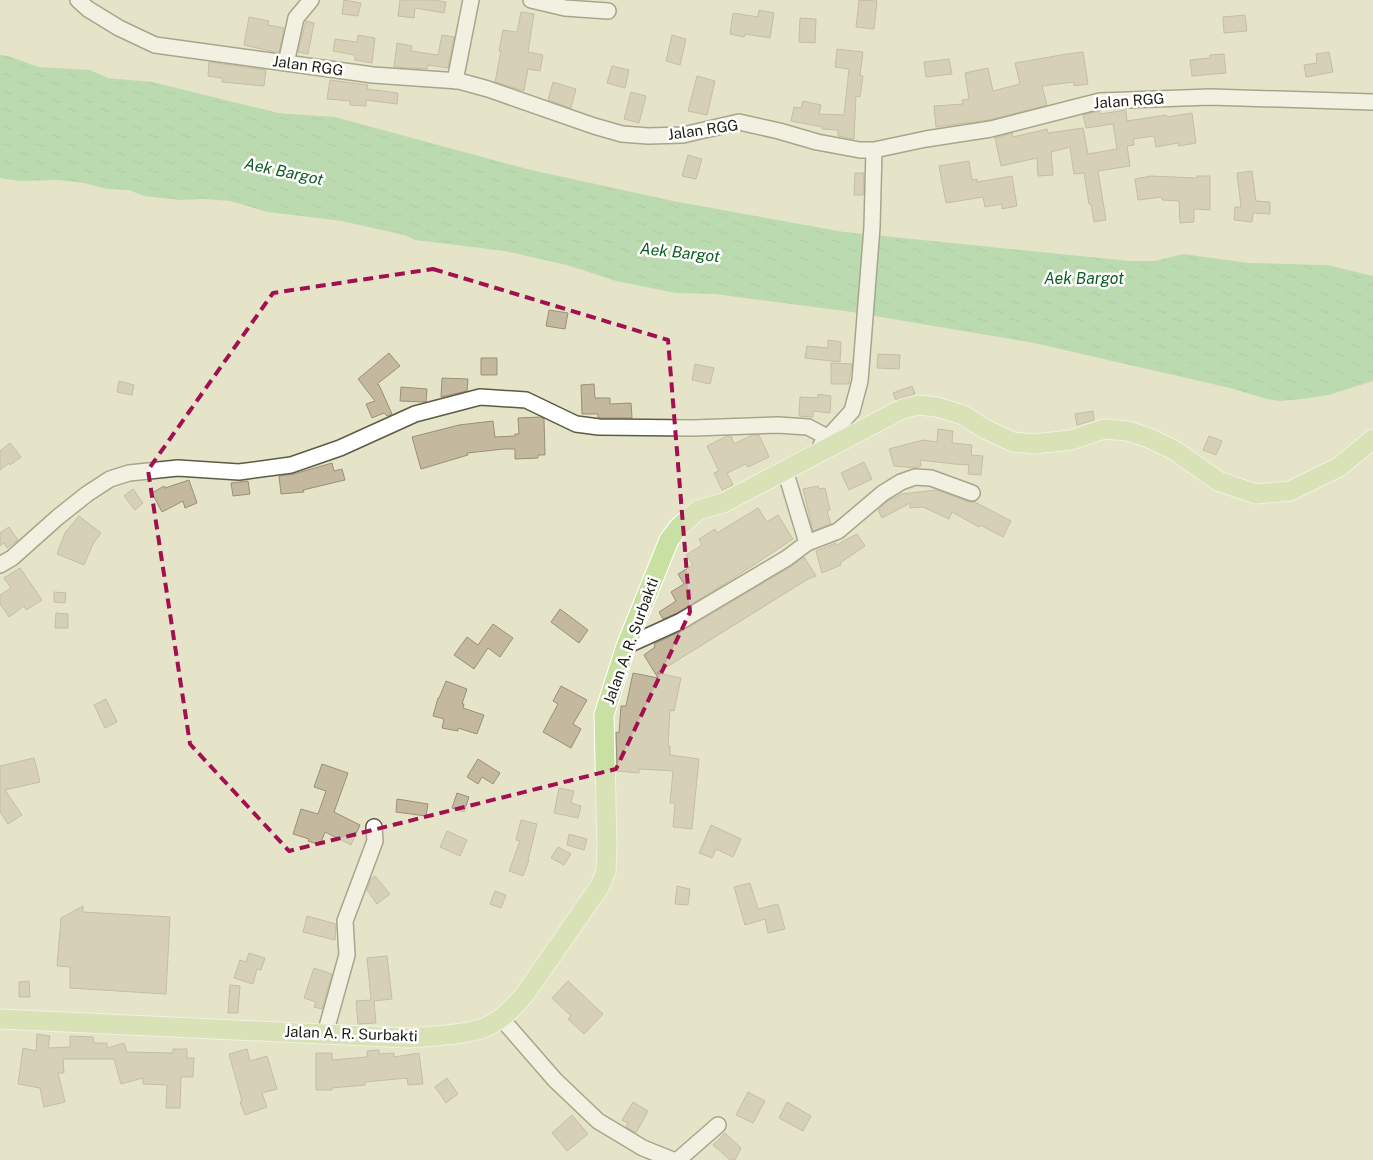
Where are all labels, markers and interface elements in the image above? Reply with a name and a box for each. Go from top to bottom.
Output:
street label: Jalan RGG [272,52,344,79]
street label: Jalan RGG [1093,90,1165,111]
street label: Jalan RGG [667,116,739,143]
water label: Aek Bargot [243,154,325,189]
water label: Aek Bargot [639,239,721,266]
water label: Aek Bargot [1044,269,1124,288]
street label: Jalan A. R. Surbakti [600,575,661,706]
street label: Jalan A. R. Surbakti [284,1023,418,1044]

